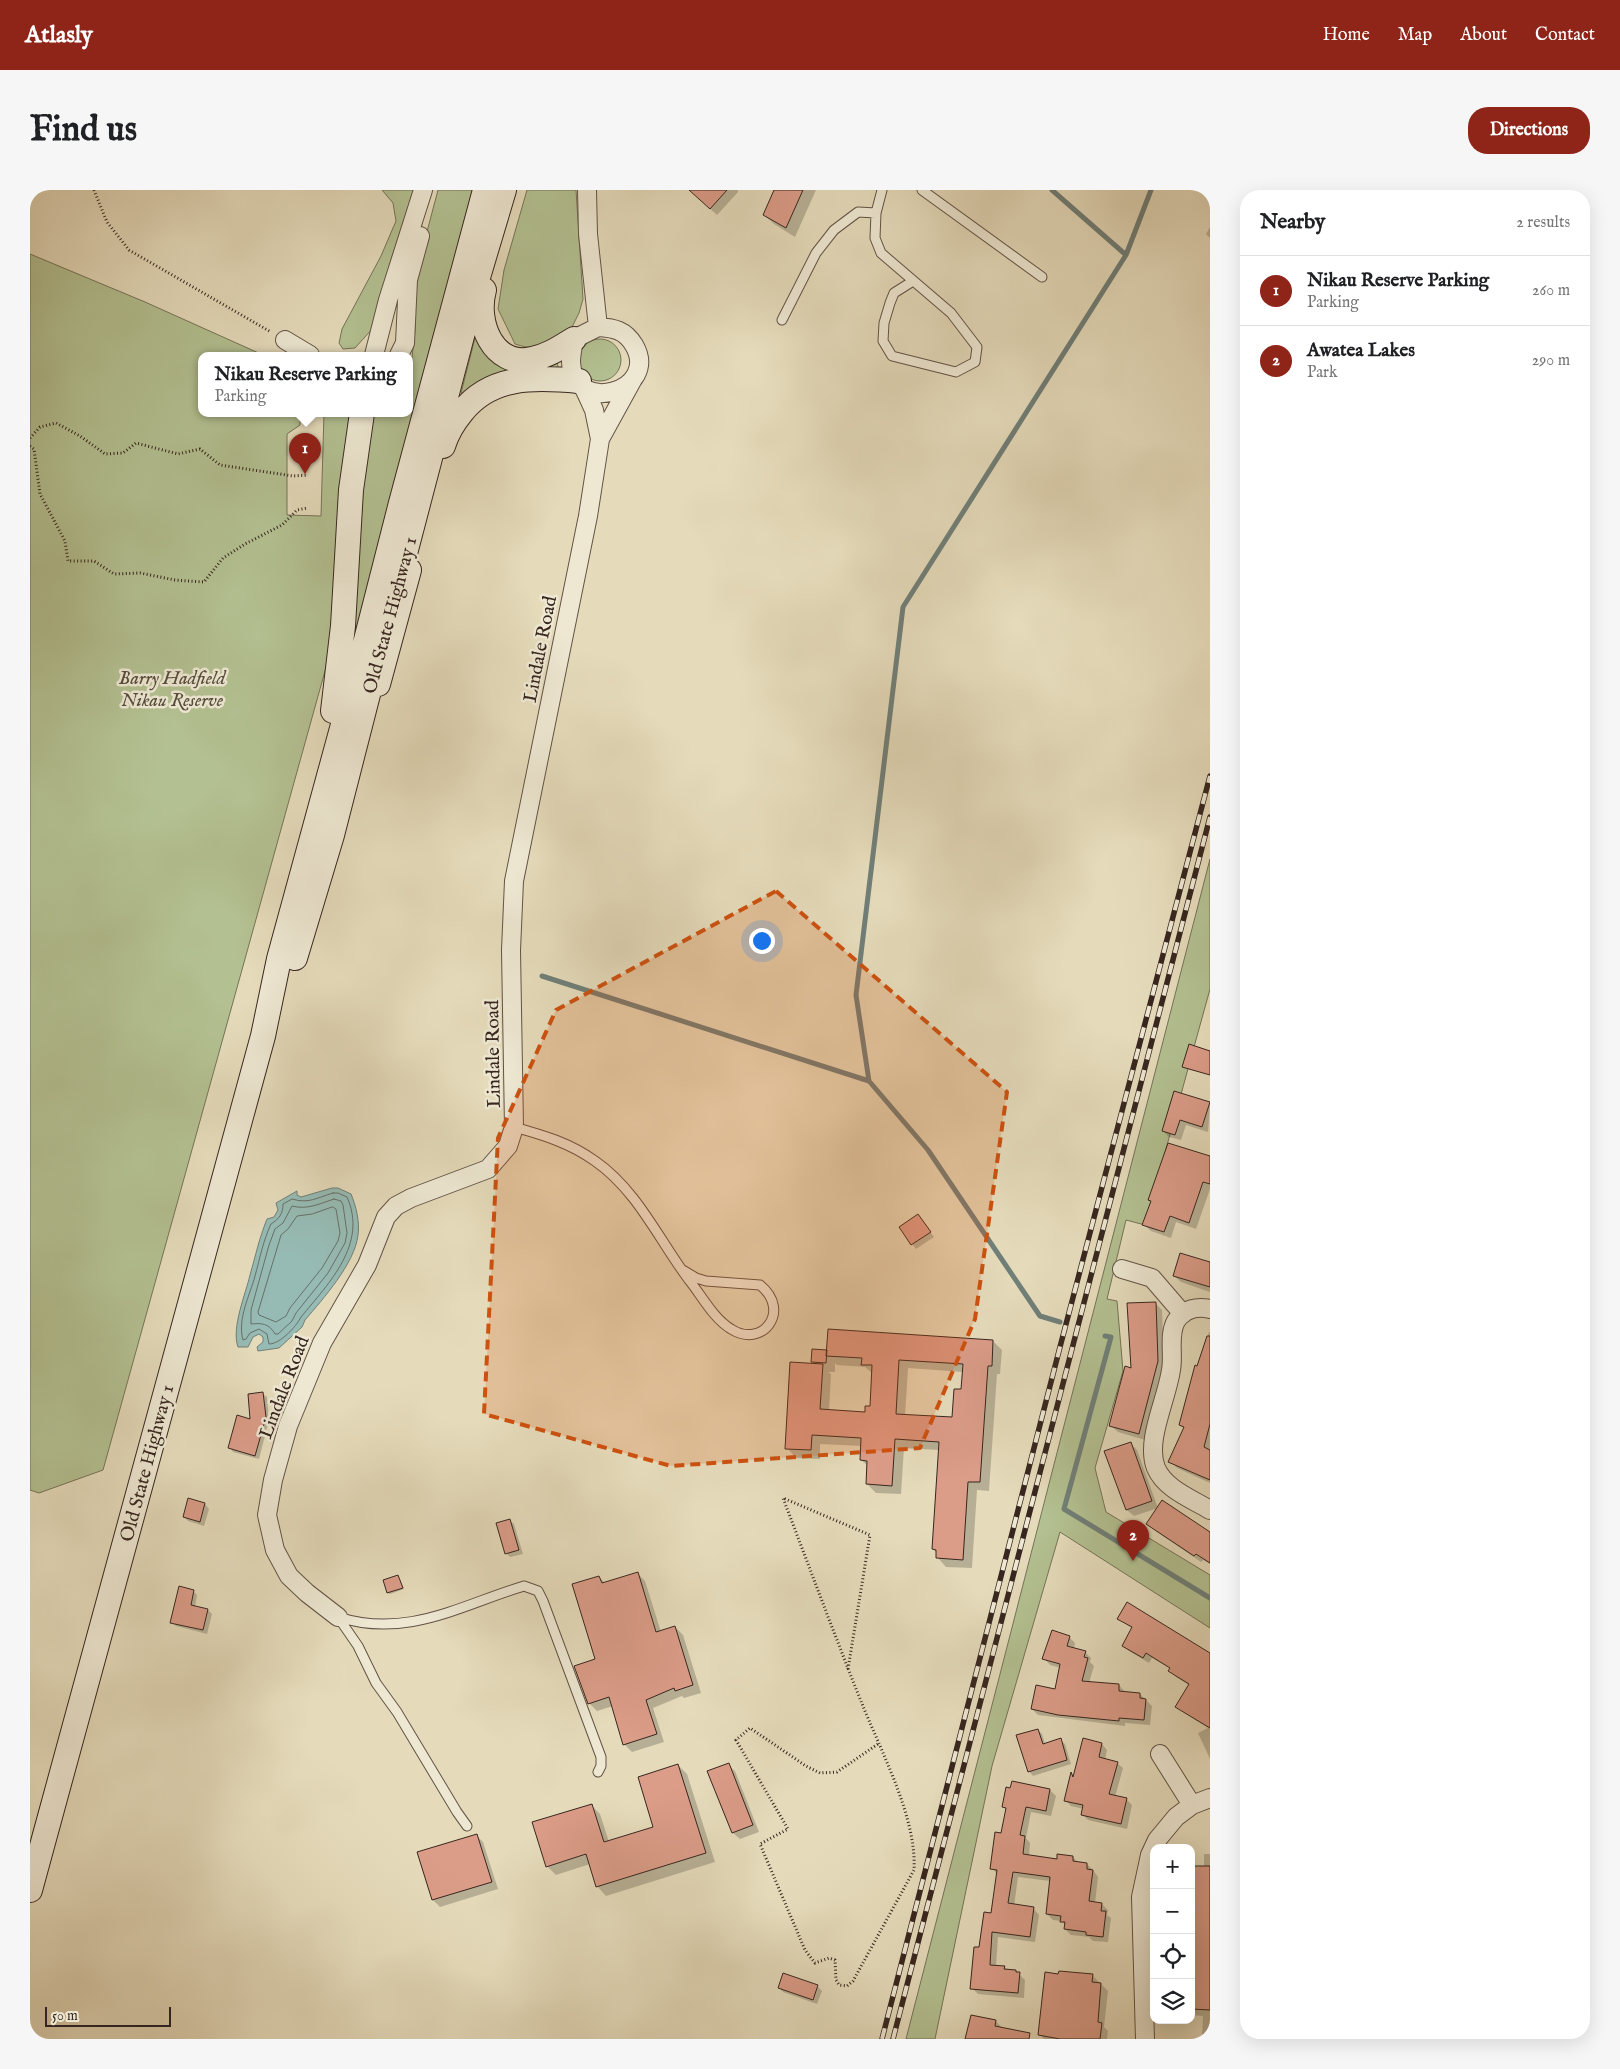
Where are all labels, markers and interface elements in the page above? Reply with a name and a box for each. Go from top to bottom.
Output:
text: Atlasly [25,20,93,51]
text: Home [1323,24,1370,47]
text: Map [1398,24,1432,47]
text: About [1460,24,1507,47]
text: Contact [1535,24,1595,47]
button: Directions [1468,107,1590,154]
text: Find us [30,108,137,153]
text: Nearby [1260,209,1325,236]
text: 2 results [1516,213,1570,233]
text: Nikau Reserve Parking [1307,269,1489,293]
text: 1 [1273,281,1279,301]
text: 260 m [1532,281,1570,301]
text: Parking [1307,293,1359,313]
text: Awatea Lakes [1307,339,1415,363]
text: 2 [1272,351,1280,371]
text: 290 m [1532,351,1570,371]
popup [198,352,413,417]
text: Nikau Reserve Parking [214,363,397,387]
text: Park [1307,363,1337,383]
text: Parking [214,387,266,407]
pin: 1 [289,433,321,474]
street label: Old State Highway 1 [358,534,423,697]
street label: Lindale Road [519,593,563,705]
park label: Barry Hadfield Nikau Reserve [119,667,226,713]
your location [749,928,775,954]
street label: Lindale Road [481,999,507,1108]
street label: Lindale Road [254,1332,316,1442]
street label: Old State Highway 1 [115,1382,180,1545]
pin: 2 [1117,1520,1149,1561]
map controls [1150,1844,1195,2024]
button: + [1150,1844,1195,1889]
button: − [1150,1889,1195,1934]
button: locate [1150,1934,1195,1979]
button: layers [1150,1979,1195,2024]
scale bar [45,2004,171,2027]
text: 50 m [52,2007,78,2025]

